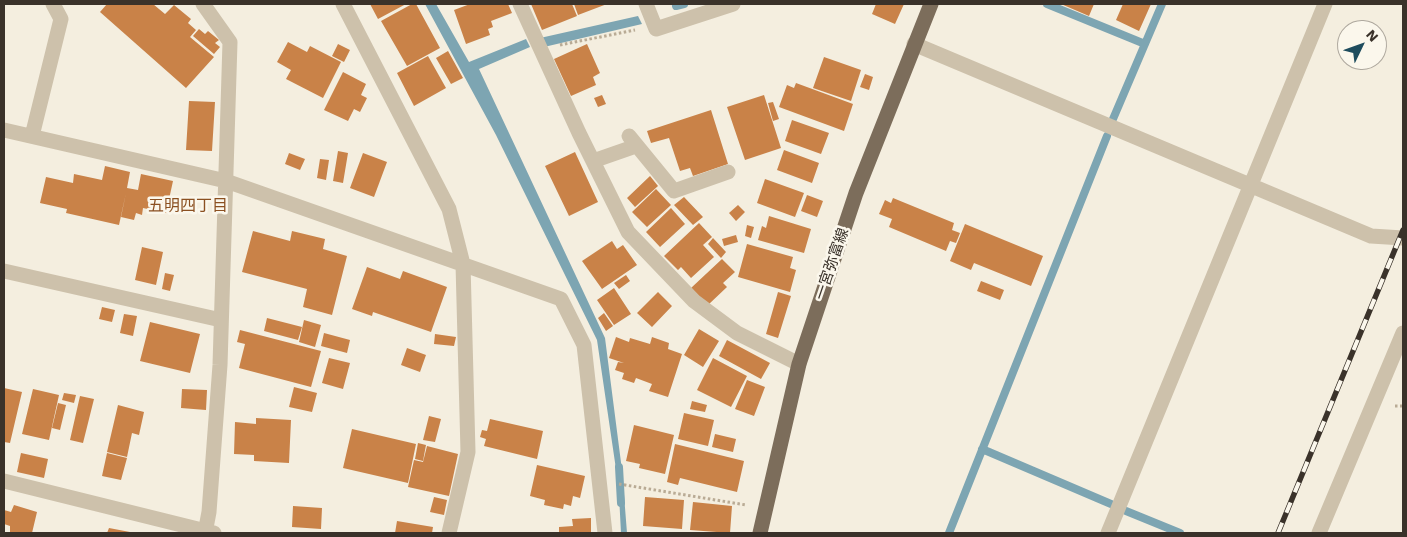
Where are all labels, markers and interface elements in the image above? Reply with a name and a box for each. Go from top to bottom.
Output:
north arrow [1337,20,1387,70]
text: N [1363,26,1382,45]
district label: 五明四丁目 [148,196,228,216]
street label: 一宮弥富線 [811,226,853,302]

